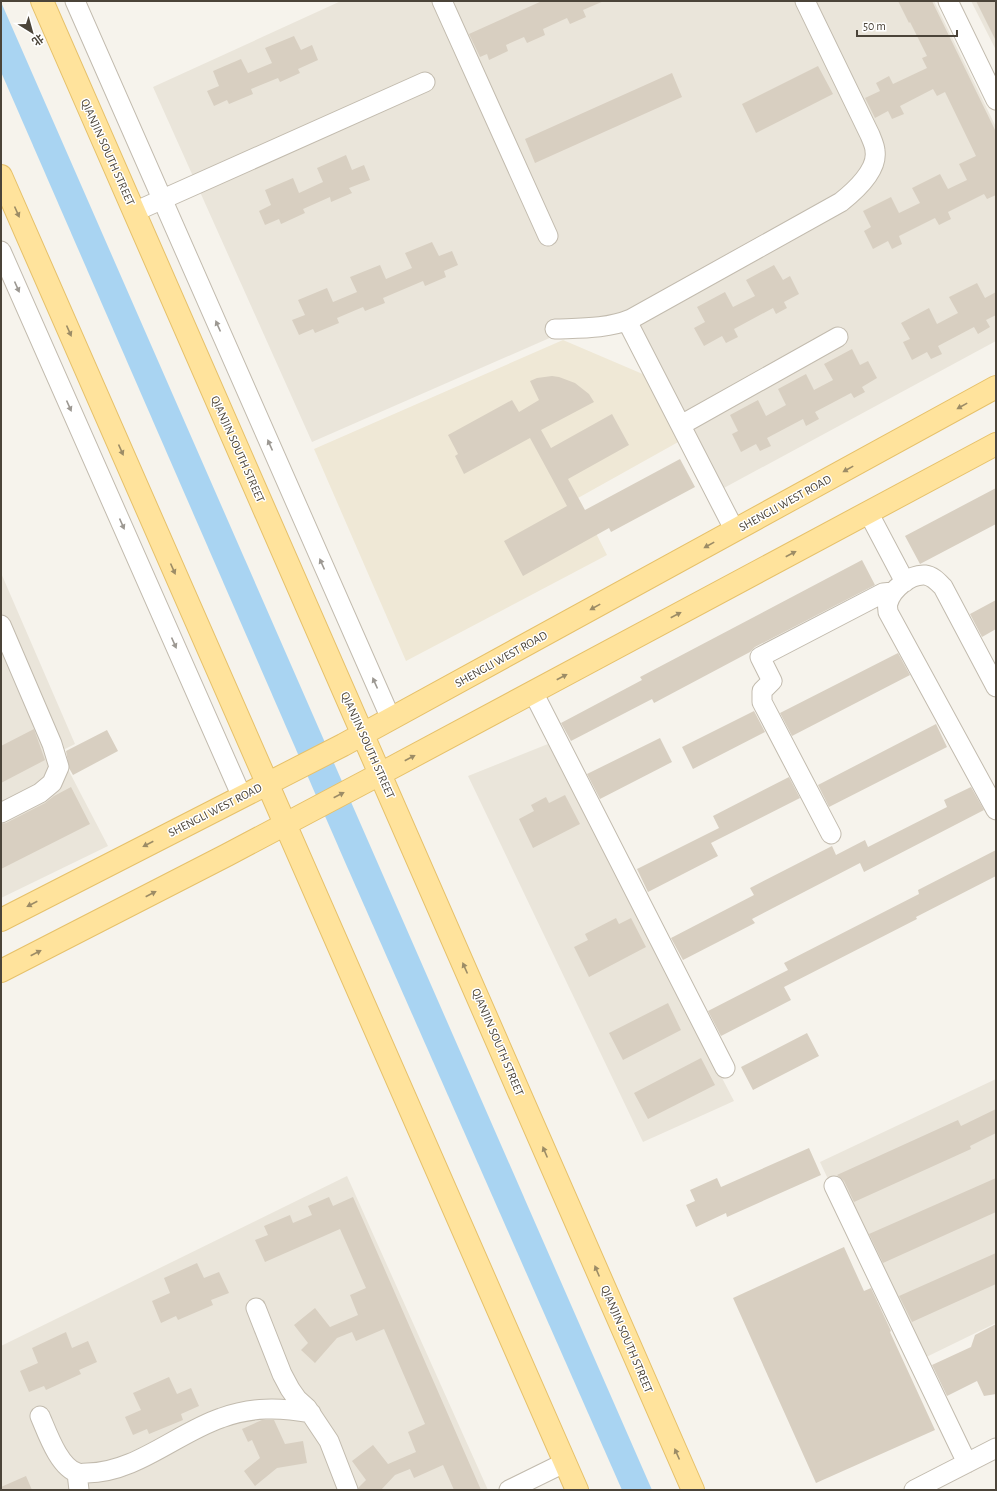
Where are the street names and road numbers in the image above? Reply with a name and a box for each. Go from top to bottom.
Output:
street label: QIANJIN SOUTH STREET [78,97,137,208]
street label: QIANJIN SOUTH STREET [208,394,267,505]
street label: SHENGLI WEST ROAD [737,473,833,533]
street label: SHENGLI WEST ROAD [453,629,549,689]
street label: QIANJIN SOUTH STREET [338,690,397,801]
street label: SHENGLI WEST ROAD [166,781,264,839]
street label: QIANJIN SOUTH STREET [469,987,526,1098]
street label: QIANJIN SOUTH STREET [598,1284,655,1395]

